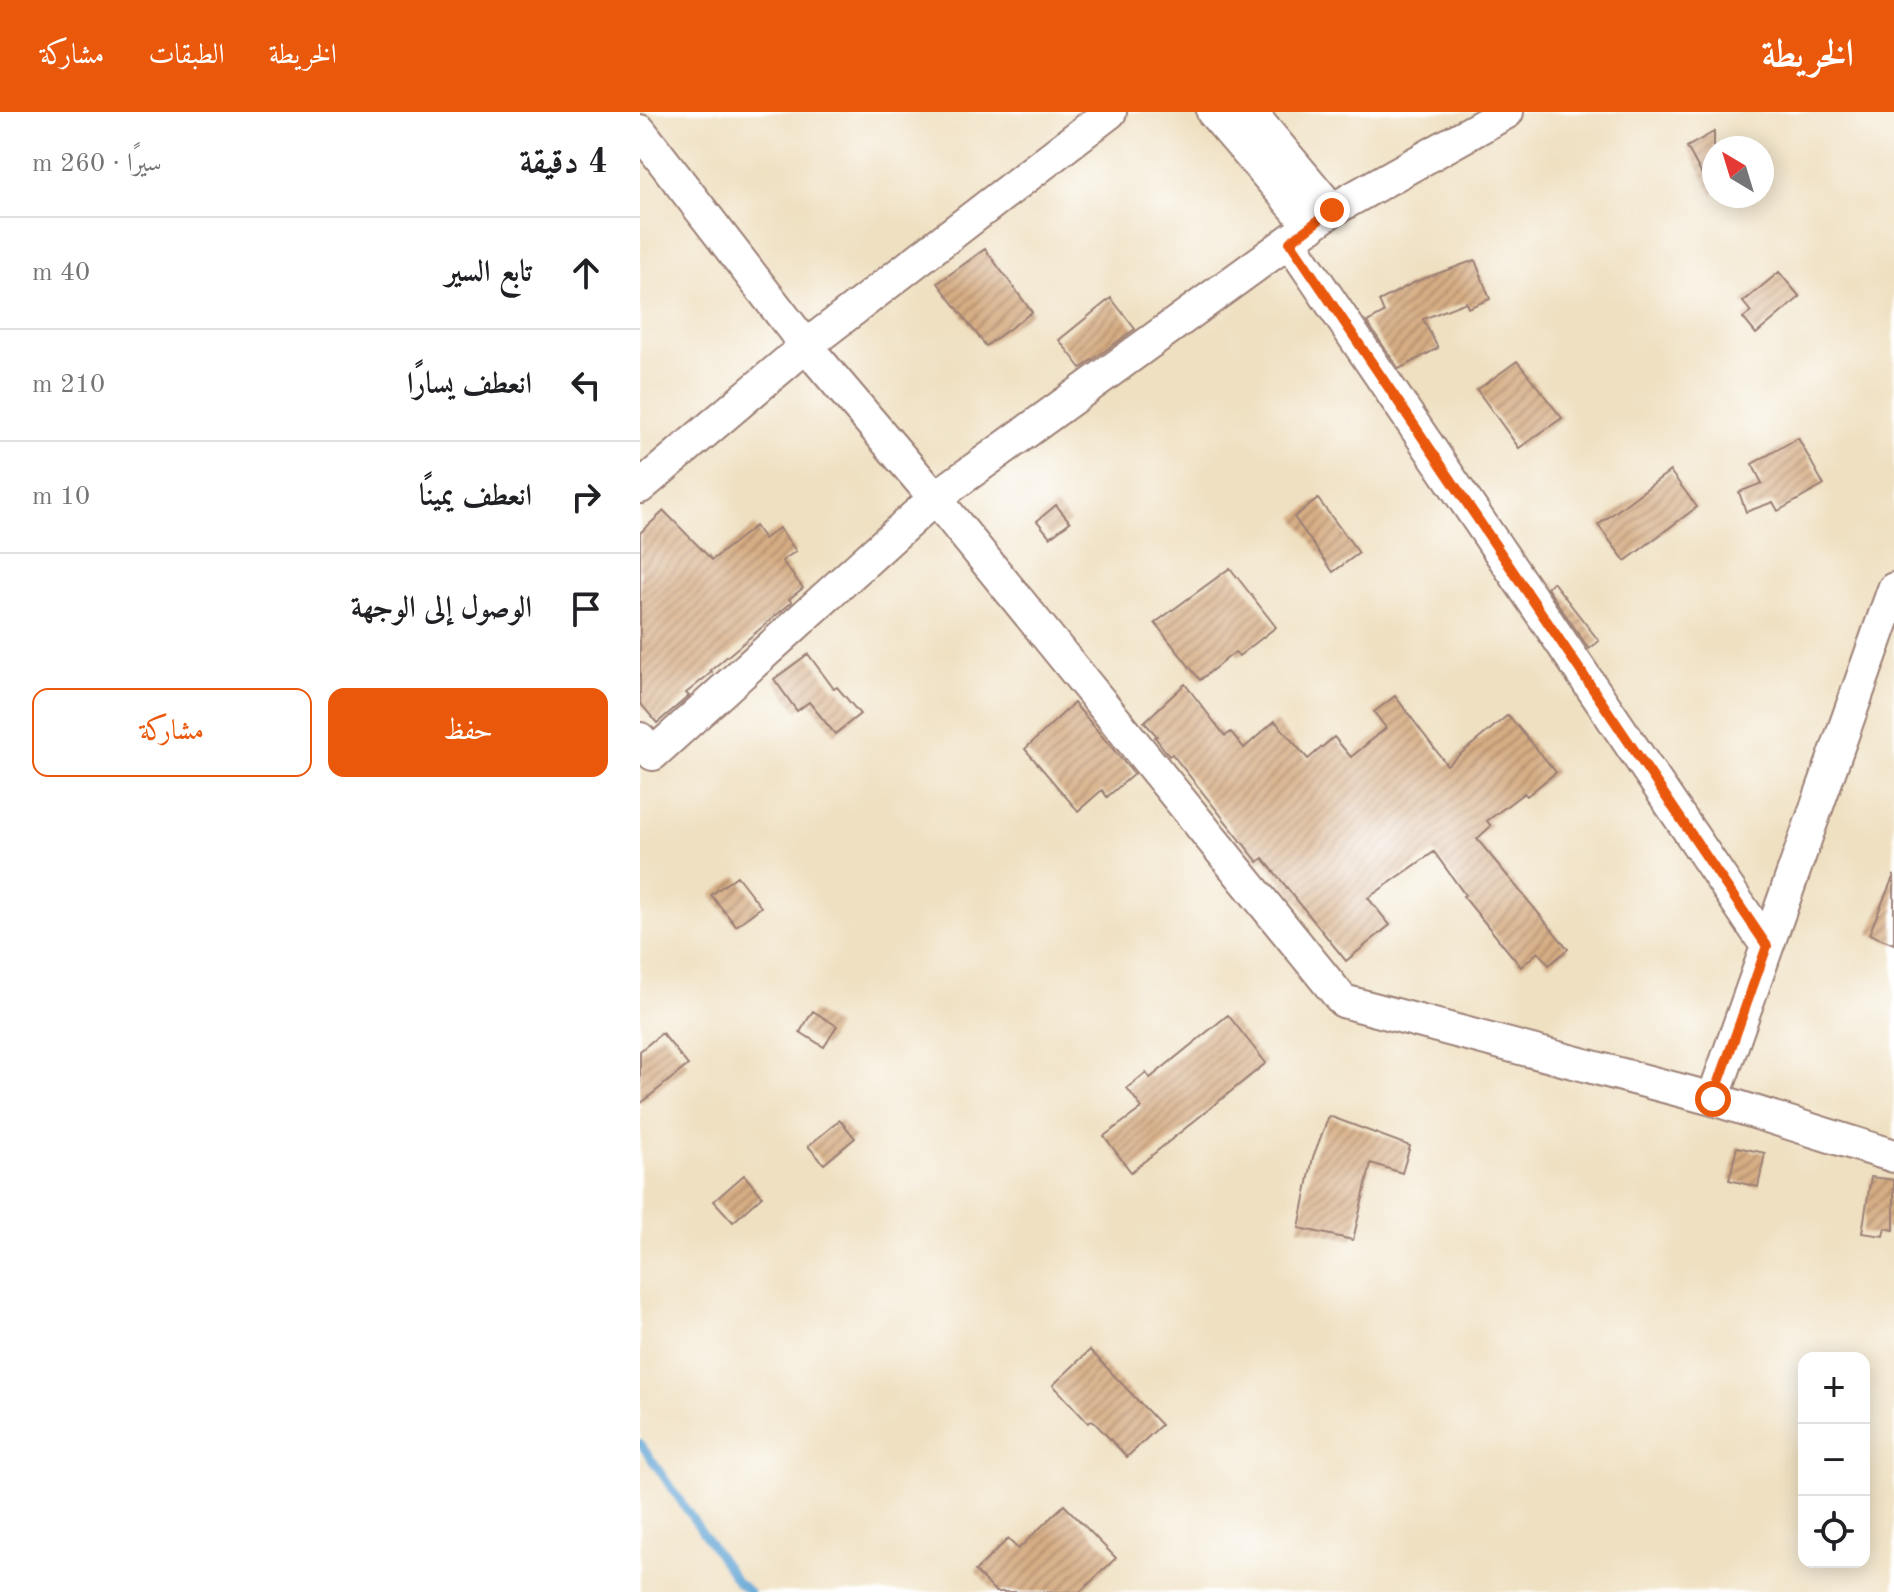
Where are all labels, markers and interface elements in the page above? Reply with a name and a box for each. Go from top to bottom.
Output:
text: الخريطة [1762,37,1854,75]
text: مشاركة [40,42,104,70]
text: الطبقات [148,42,225,70]
text: الخريطة [269,42,337,70]
north arrow [1702,136,1774,208]
text: 4 دقيقة [519,146,608,180]
text: سيرًا · 260 m [32,151,162,177]
route end [1314,192,1350,228]
icon: ahead [564,251,608,295]
text: تابع السير [445,258,532,288]
text: 40 m [32,260,90,286]
icon: left [564,363,608,407]
text: انعطف يسارًا [407,370,532,400]
text: 210 m [32,372,105,398]
icon: right [564,475,608,519]
text: انعطف يمينًا [419,482,532,512]
text: 10 m [32,484,90,510]
icon: arrive [564,587,608,631]
text: الوصول إلى الوجهة [351,594,532,624]
button: مشاركة [32,688,312,777]
button: حفظ [328,688,608,777]
route start [1695,1081,1731,1117]
map controls [1798,1352,1870,1568]
button: + [1798,1352,1870,1424]
button: − [1798,1424,1870,1496]
button: locate [1798,1496,1870,1568]

